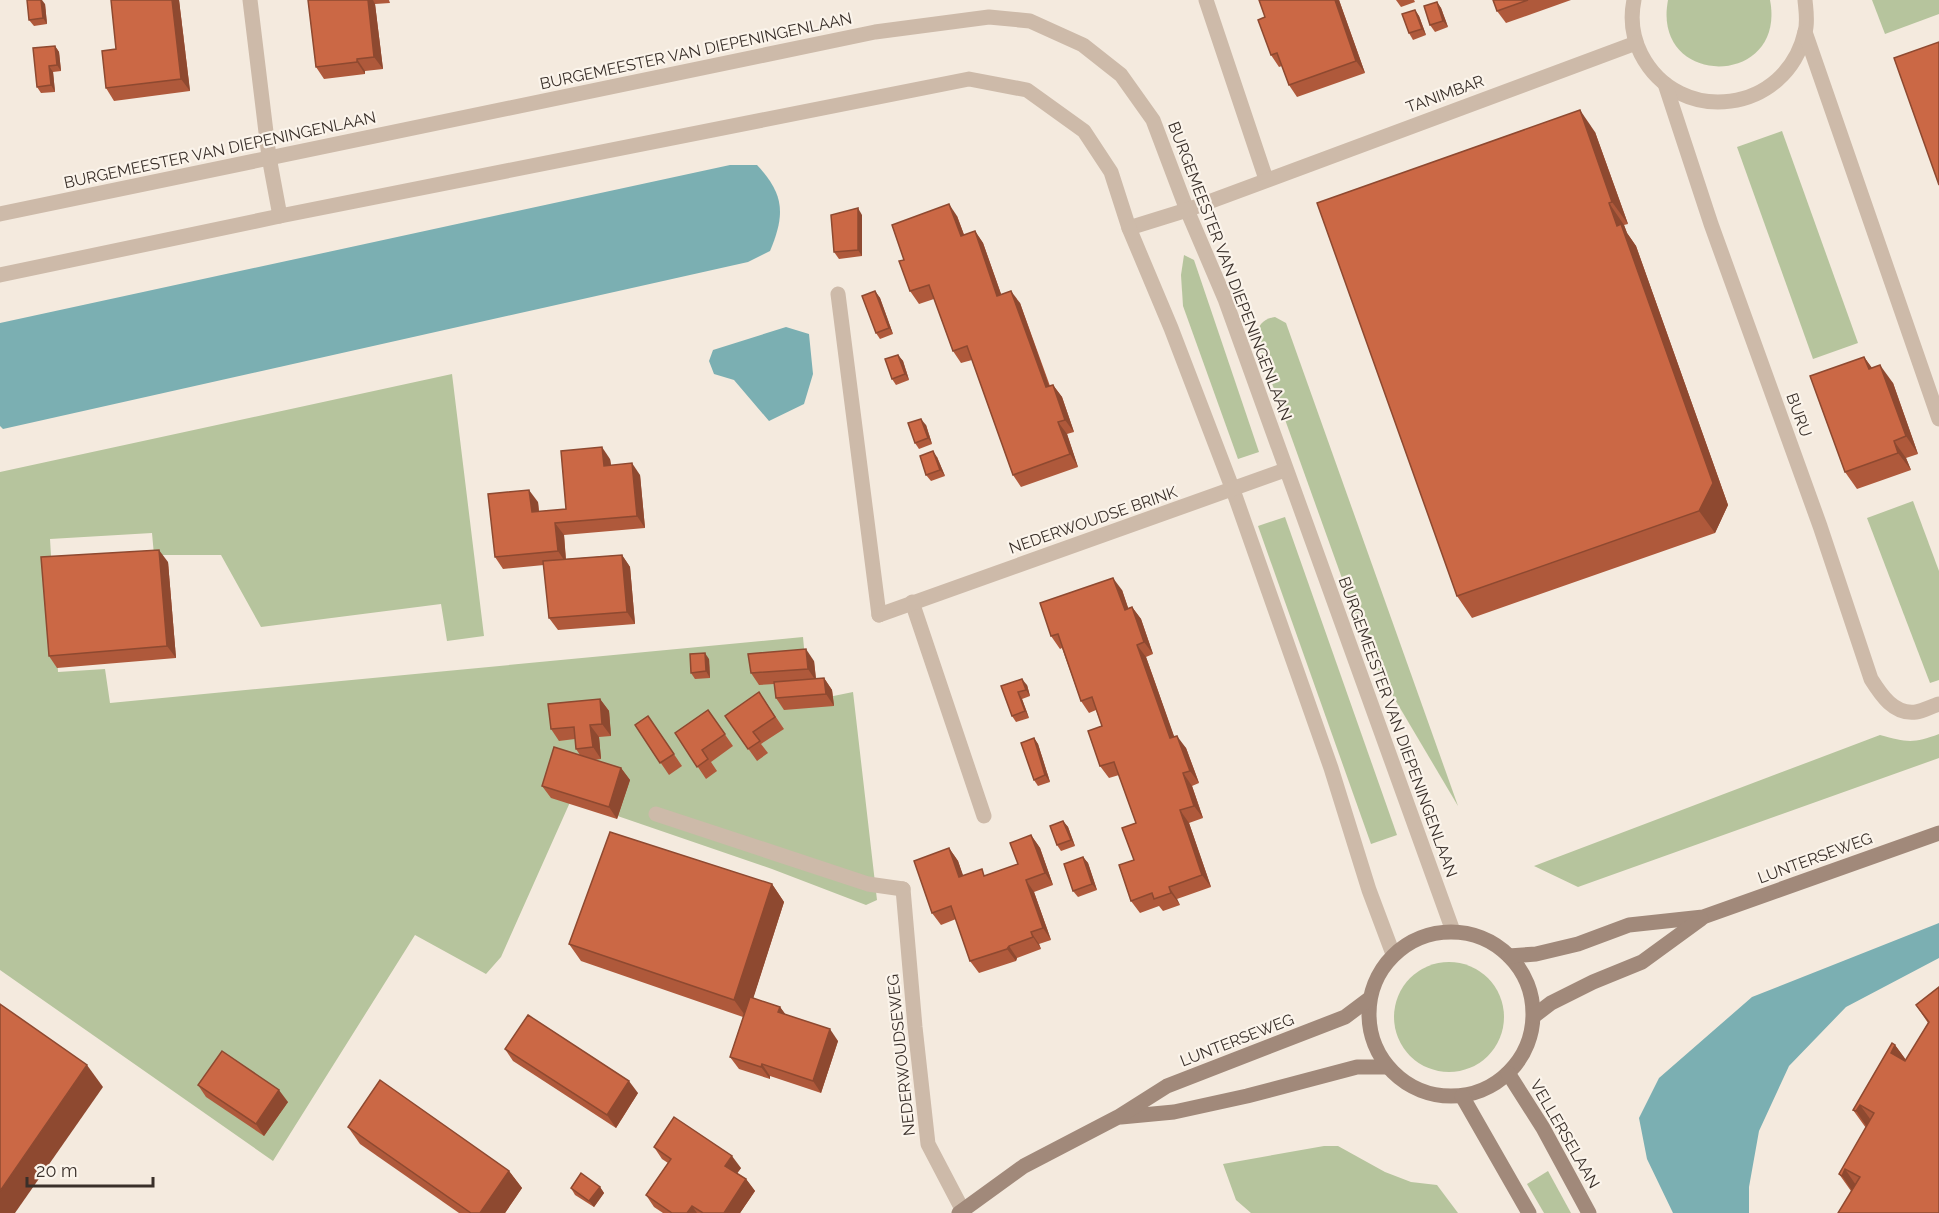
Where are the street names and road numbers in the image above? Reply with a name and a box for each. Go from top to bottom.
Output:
street label: BURGEMEESTER VAN DIEPENINGENLAAN [538,9,854,93]
street label: TANIMBAR [1403,71,1487,117]
street label: BURGEMEESTER VAN DIEPENINGENLAAN [62,108,378,192]
street label: BURGEMEESTER VAN DIEPENINGENLAAN [1164,119,1296,423]
street label: BURU [1782,390,1816,440]
street label: NEDERWOUDSE BRINK [1006,482,1180,558]
street label: BURGEMEESTER VAN DIEPENINGENLAAN [1335,574,1461,880]
street label: LUNTERSEWEG [1755,828,1875,888]
street label: NEDERWOUDSEWEG [883,973,919,1137]
street label: LUNTERSEWEG [1177,1010,1297,1070]
street label: VELLERSELAAN [1526,1076,1604,1192]

